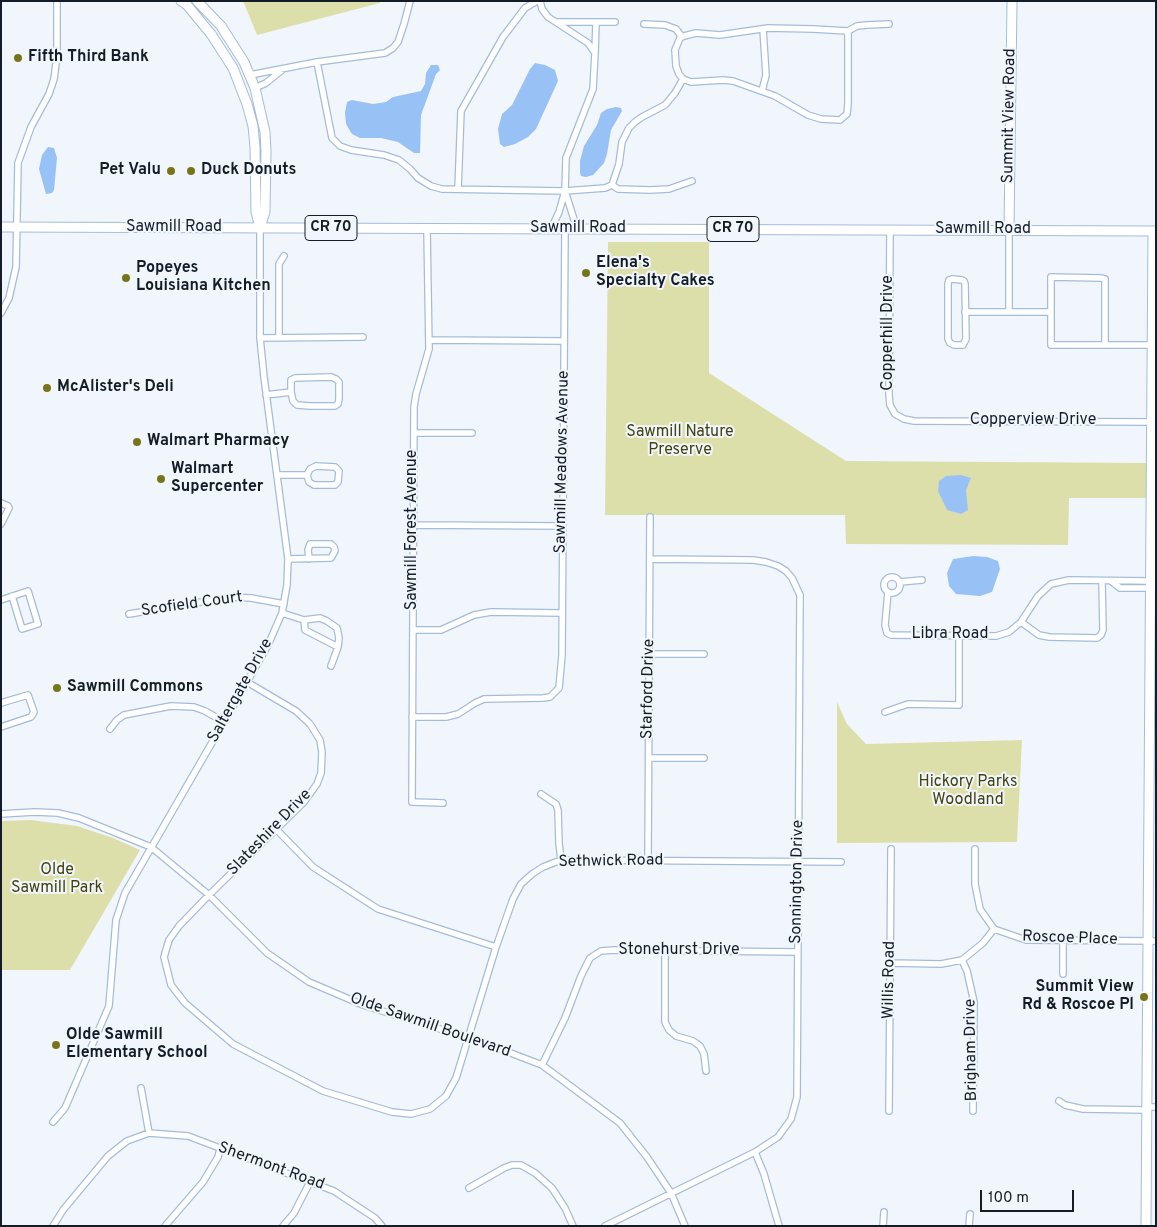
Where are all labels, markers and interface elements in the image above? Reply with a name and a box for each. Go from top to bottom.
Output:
place label: Fifth Third Bank [28,48,149,68]
street label: Summit View Road [999,48,1021,184]
marker: Fifth Third Bank [12,52,24,64]
place label: Pet Valu [99,161,161,181]
place label: Duck Donuts [201,161,296,181]
marker: Pet Valu [165,165,177,177]
marker: Duck Donuts [185,165,197,177]
road number: CR 70 [305,216,357,240]
road number: CR 70 [707,216,759,242]
street label: Sawmill Road [126,218,222,238]
street label: Sawmill Road [530,219,626,239]
street label: Sawmill Road [935,220,1031,240]
place label: Elena's Specialty Cakes [596,254,715,292]
place label: Popeyes Louisiana Kitchen [136,259,271,297]
marker: Elena's Specialty Cakes [580,267,592,279]
marker: Popeyes Louisiana Kitchen [120,272,132,284]
street label: Copperhill Drive [879,275,899,391]
street label: Sawmill Meadows Avenue [552,370,574,554]
place label: McAlister's Deli [57,378,174,398]
marker: McAlister's Deli [41,382,53,394]
street label: Copperview Drive [970,411,1096,431]
park label: Sawmill Nature Preserve [626,423,734,461]
place label: Walmart Pharmacy [147,432,289,452]
marker: Walmart Pharmacy [131,436,143,448]
street label: Sawmill Forest Avenue [403,450,423,610]
place label: Walmart Supercenter [171,460,264,498]
marker: Walmart Supercenter [155,473,167,485]
street label: Scofield Court [140,588,244,622]
street label: Libra Road [911,625,989,645]
street label: Saltergate Drive [204,636,278,746]
street label: Starford Drive [639,639,659,739]
place label: Sawmill Commons [67,678,203,698]
marker: Sawmill Commons [51,682,63,694]
park label: Hickory Parks Woodland [919,773,1017,811]
street label: Slateshire Drive [224,786,316,880]
street label: Sonnington Drive [787,820,809,944]
street label: Sethwick Road [558,851,664,873]
park label: Olde Sawmill Park [11,861,103,899]
street label: Roscoe Place [1022,928,1118,950]
street label: Stonehurst Drive [618,941,740,961]
street label: Willis Road [880,941,900,1019]
place label: Summit View Rd & Roscoe Pl [1022,978,1134,1016]
street label: Olde Sawmill Boulevard [347,989,513,1063]
marker: Summit View Rd & Roscoe Pl [1138,991,1150,1003]
street label: Brigham Drive [962,999,982,1101]
place label: Olde Sawmill Elementary School [66,1026,208,1064]
marker: Olde Sawmill Elementary School [50,1039,62,1051]
street label: Shermont Road [215,1139,327,1195]
scale bar [982,1180,1076,1212]
text: 100 m [988,1189,1029,1208]

